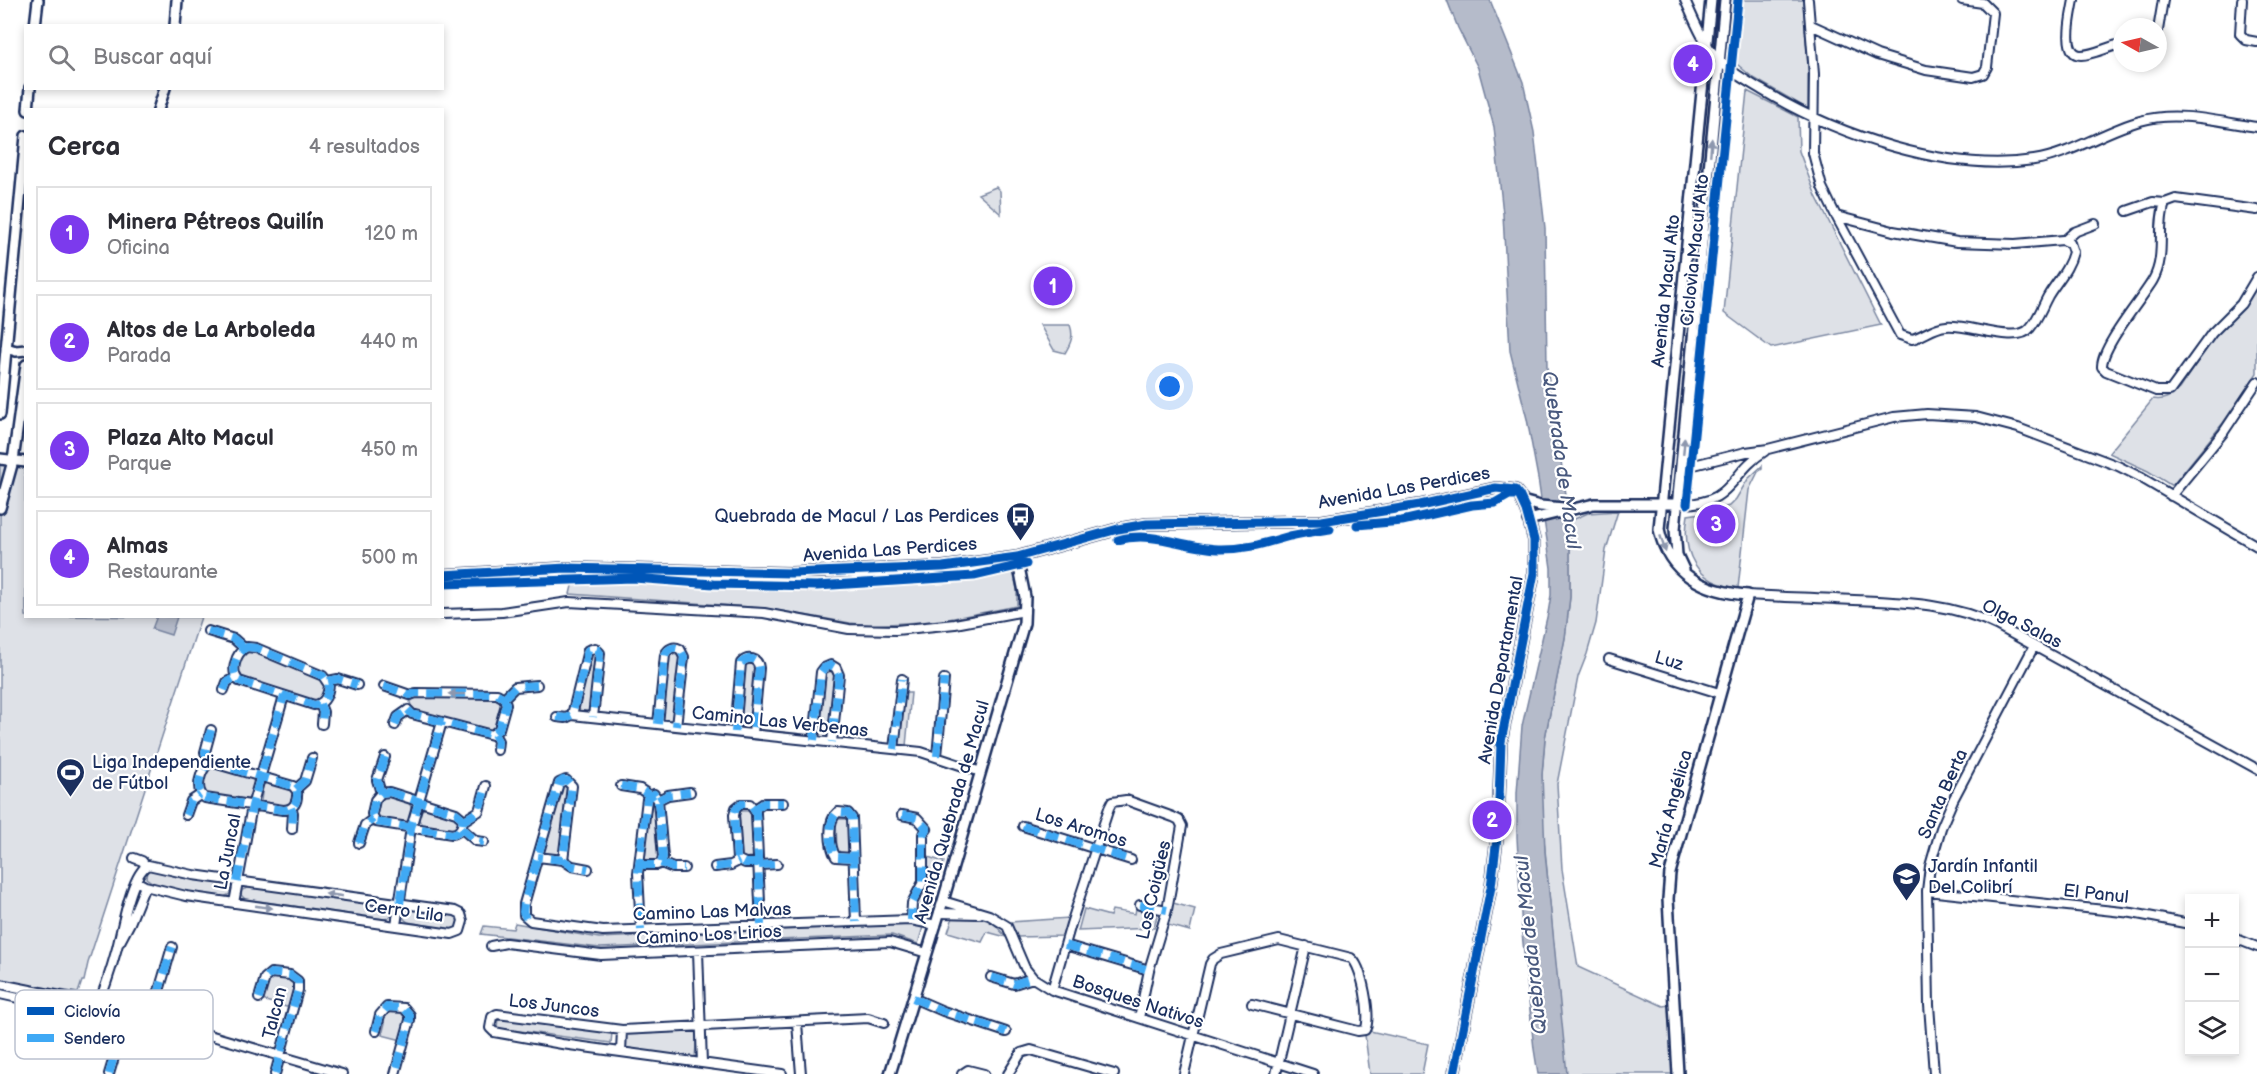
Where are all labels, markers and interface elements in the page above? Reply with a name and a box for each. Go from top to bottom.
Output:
north arrow [2113,18,2167,72]
search box [24,24,444,90]
icon: search [45,41,78,74]
pin: 4 [1674,42,1712,86]
text: Buscar aquí [93,44,212,71]
text: Cerca [48,132,120,163]
text: 4 resultados [309,135,420,159]
one-way arrow [1706,138,1716,157]
street label: Ciclovìa Macul Alto [1677,173,1713,327]
text: Minera Pétreos Quilín [107,209,324,236]
street label: Avenida Macul Alto [1648,213,1684,369]
text: 1 [65,222,74,246]
text: 120 m [365,222,418,246]
text: Oficina [107,236,170,260]
pin: 1 [1034,264,1072,308]
text: Altos de La Arboleda [107,317,316,344]
text: 2 [64,330,75,354]
text: 440 m [360,330,418,354]
text: Parada [107,344,171,368]
water label: Quebrada de Macul [1537,369,1586,552]
your location [1155,372,1184,401]
text: Plaza Alto Macul [107,425,274,452]
one-way arrow [1679,436,1689,455]
text: 3 [64,438,75,462]
text: 450 m [361,438,418,462]
text: Parque [107,452,172,476]
street label: Avenida Las Perdices [1316,463,1492,513]
bus stop icon: Quebrada de Macul / Las Perdices [1004,500,1036,542]
pin: 3 [1696,502,1736,546]
place label: Quebrada de Macul / Las Perdices [715,506,999,527]
text: Almas [107,533,168,560]
street label: Avenida Las Perdices [802,533,978,567]
one-way arrow [1659,535,1669,553]
text: 4 [64,546,75,570]
text: 500 m [361,546,418,570]
text: Restaurante [107,560,218,584]
street label: Avenida Departamental [1474,574,1528,766]
street label: Olga Salas [1979,595,2066,653]
street label: Luz [1652,647,1686,675]
one-way arrow [448,689,467,699]
street label: Avenida Quebrada de Macul [910,698,994,926]
street label: Camino Las Verbenas [691,702,869,742]
street label: Santa Berta [1914,746,1972,842]
street label: María Angélica [1645,747,1697,871]
place label: Liga Independiente de Fútbol [92,752,251,794]
sports icon: Liga Independiente de Fútbol [55,756,87,798]
pin: 2 [1472,798,1512,842]
street label: Los Aromos [1032,804,1130,852]
street label: La Juncal [210,812,246,892]
street label: Los Coigües [1132,838,1176,942]
water label: Quebrada de Macul [1510,853,1552,1036]
place label: Jardín Infantil Del Colibrí [1928,856,2038,898]
school or university icon: Jardín Infantil Del Colibrí [1891,860,1923,902]
street label: El Panul [2062,880,2130,908]
one-way arrow [325,890,344,900]
map controls [2185,894,2239,1056]
button: + [2185,894,2239,948]
street label: Cerro Lila [363,895,445,927]
street label: Camino Las Malvas [632,899,792,925]
one-way arrow [255,902,274,912]
street label: Camino Los Lirios [636,921,782,949]
button: − [2185,948,2239,1002]
street label: Bosques Nativos [1070,971,1206,1033]
street label: Talcan [258,985,292,1041]
legend [15,990,213,1059]
street label: Los Juncos [508,990,601,1022]
button: layers [2185,1002,2239,1056]
text: Ciclovía [64,1003,121,1022]
text: Sendero [64,1030,125,1049]

